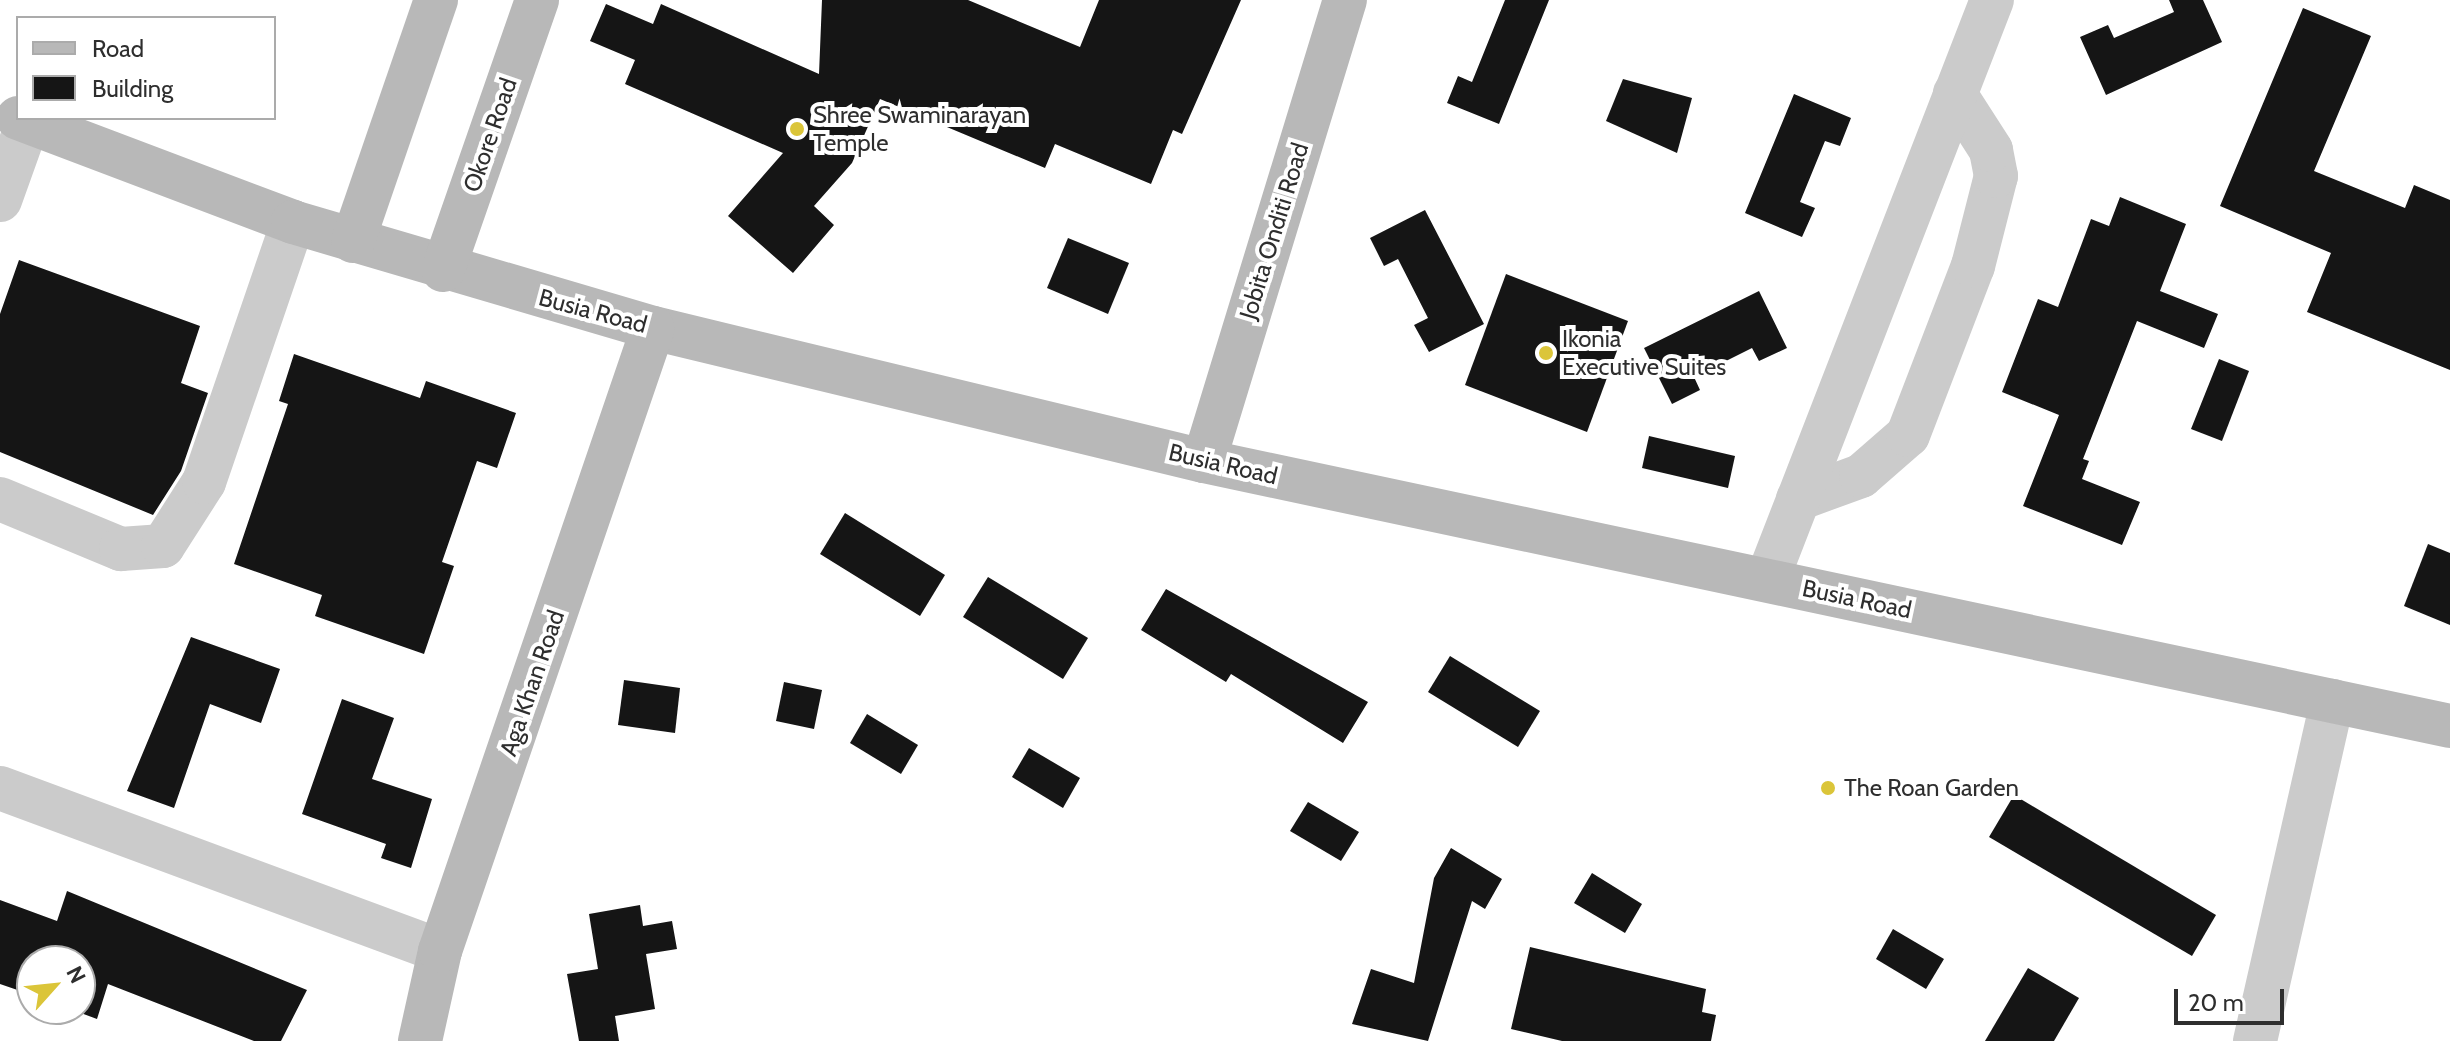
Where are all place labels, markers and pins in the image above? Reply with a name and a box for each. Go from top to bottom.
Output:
place label: Shree Swaminarayan Temple [813,101,1026,157]
marker: Shree Swaminarayan Temple [788,120,806,138]
place label: Ikonia Executive Suites [1562,325,1726,381]
marker: Ikonia Executive Suites [1537,344,1555,362]
place label: The Roan Garden [1844,774,2019,802]
marker: The Roan Garden [1819,779,1837,797]

